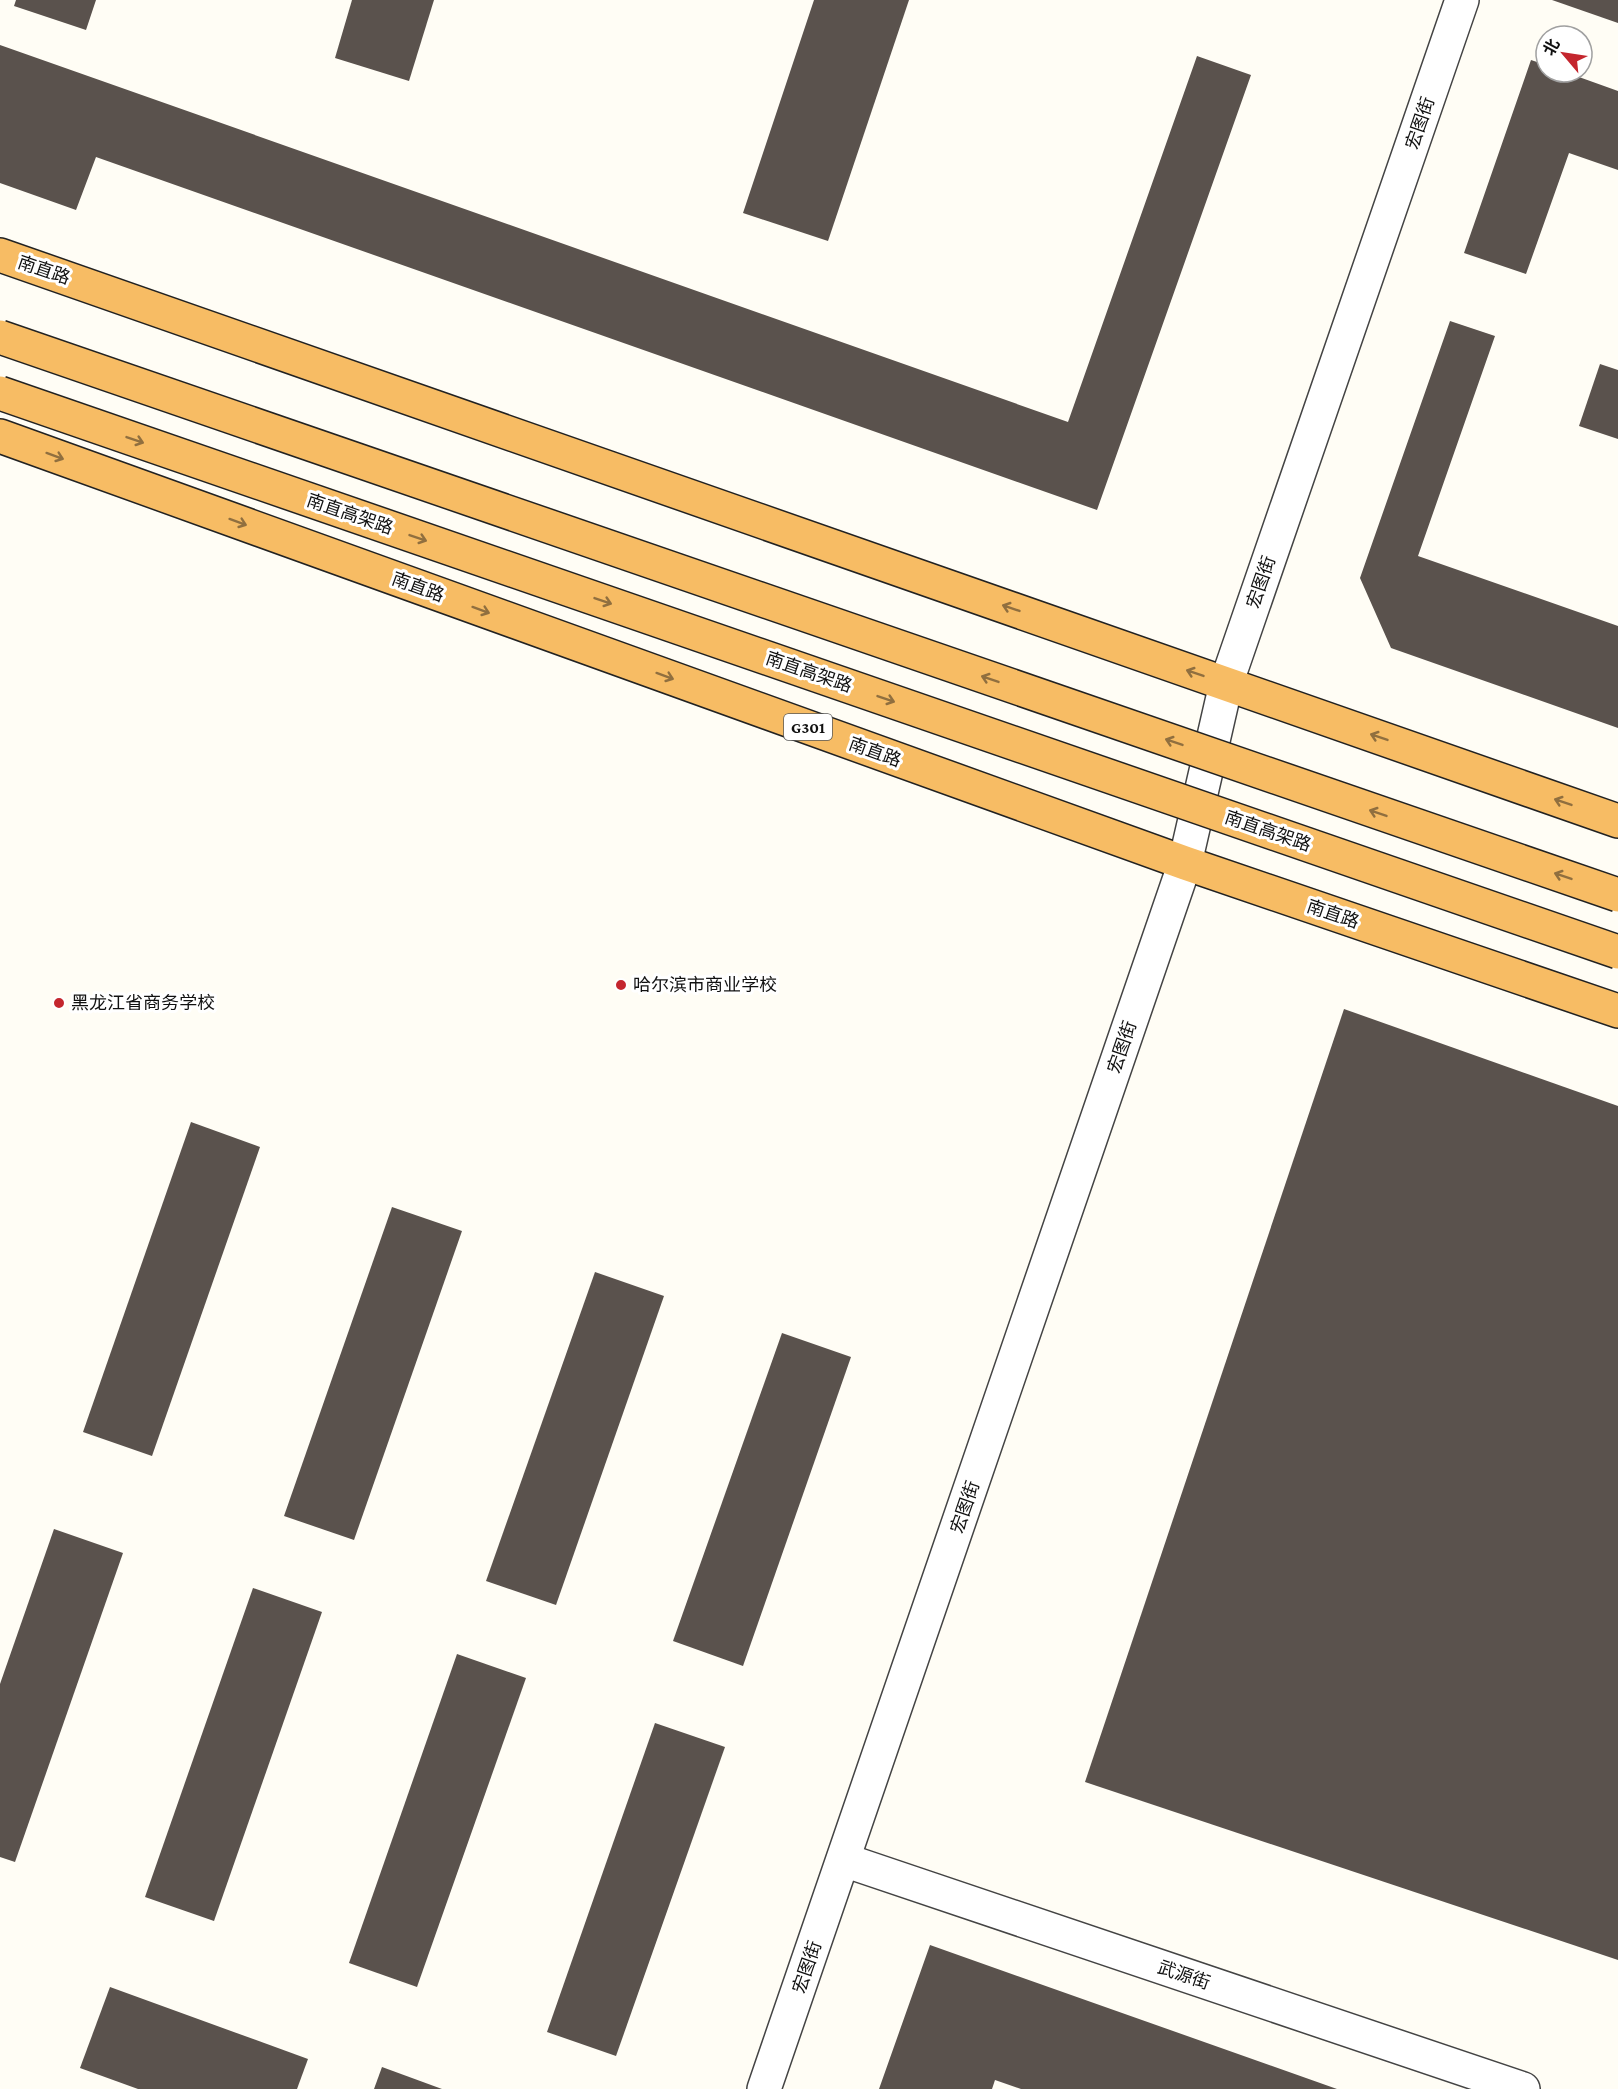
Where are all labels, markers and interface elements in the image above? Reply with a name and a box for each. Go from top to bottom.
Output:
north arrow [1534,24,1594,84]
text: 北 [1540,36,1563,58]
street label: 宏图街 [1402,94,1438,152]
street label: 南直路 [15,252,73,288]
one-way arrow [125,435,144,446]
one-way arrow [45,451,64,462]
street label: 南直高架路 [304,490,396,538]
one-way arrow [229,517,247,528]
one-way arrow [408,533,427,544]
street label: 宏图街 [1243,553,1279,611]
street label: 南直路 [389,568,447,606]
one-way arrow [593,597,612,608]
one-way arrow [1002,602,1021,613]
one-way arrow [471,605,490,616]
street label: 南直高架路 [763,648,855,696]
one-way arrow [1186,666,1205,677]
one-way arrow [655,671,673,682]
one-way arrow [981,672,1000,683]
one-way arrow [876,694,895,705]
road number: G301 [784,714,832,740]
one-way arrow [1370,731,1389,742]
street label: 南直路 [846,733,904,771]
one-way arrow [1165,736,1184,747]
one-way arrow [1554,795,1573,806]
one-way arrow [1369,806,1388,817]
street label: 南直高架路 [1222,807,1314,855]
one-way arrow [1554,870,1573,881]
street label: 南直路 [1304,896,1362,932]
place label: 哈尔滨市商业学校 [633,975,777,995]
marker: 哈尔滨市商业学校 [614,978,628,992]
place label: 黑龙江省商务学校 [71,993,215,1013]
marker: 黑龙江省商务学校 [52,996,66,1010]
street label: 宏图街 [1104,1018,1140,1076]
street label: 宏图街 [947,1478,983,1536]
street label: 宏图街 [789,1938,825,1996]
street label: 武源街 [1155,1957,1213,1993]

